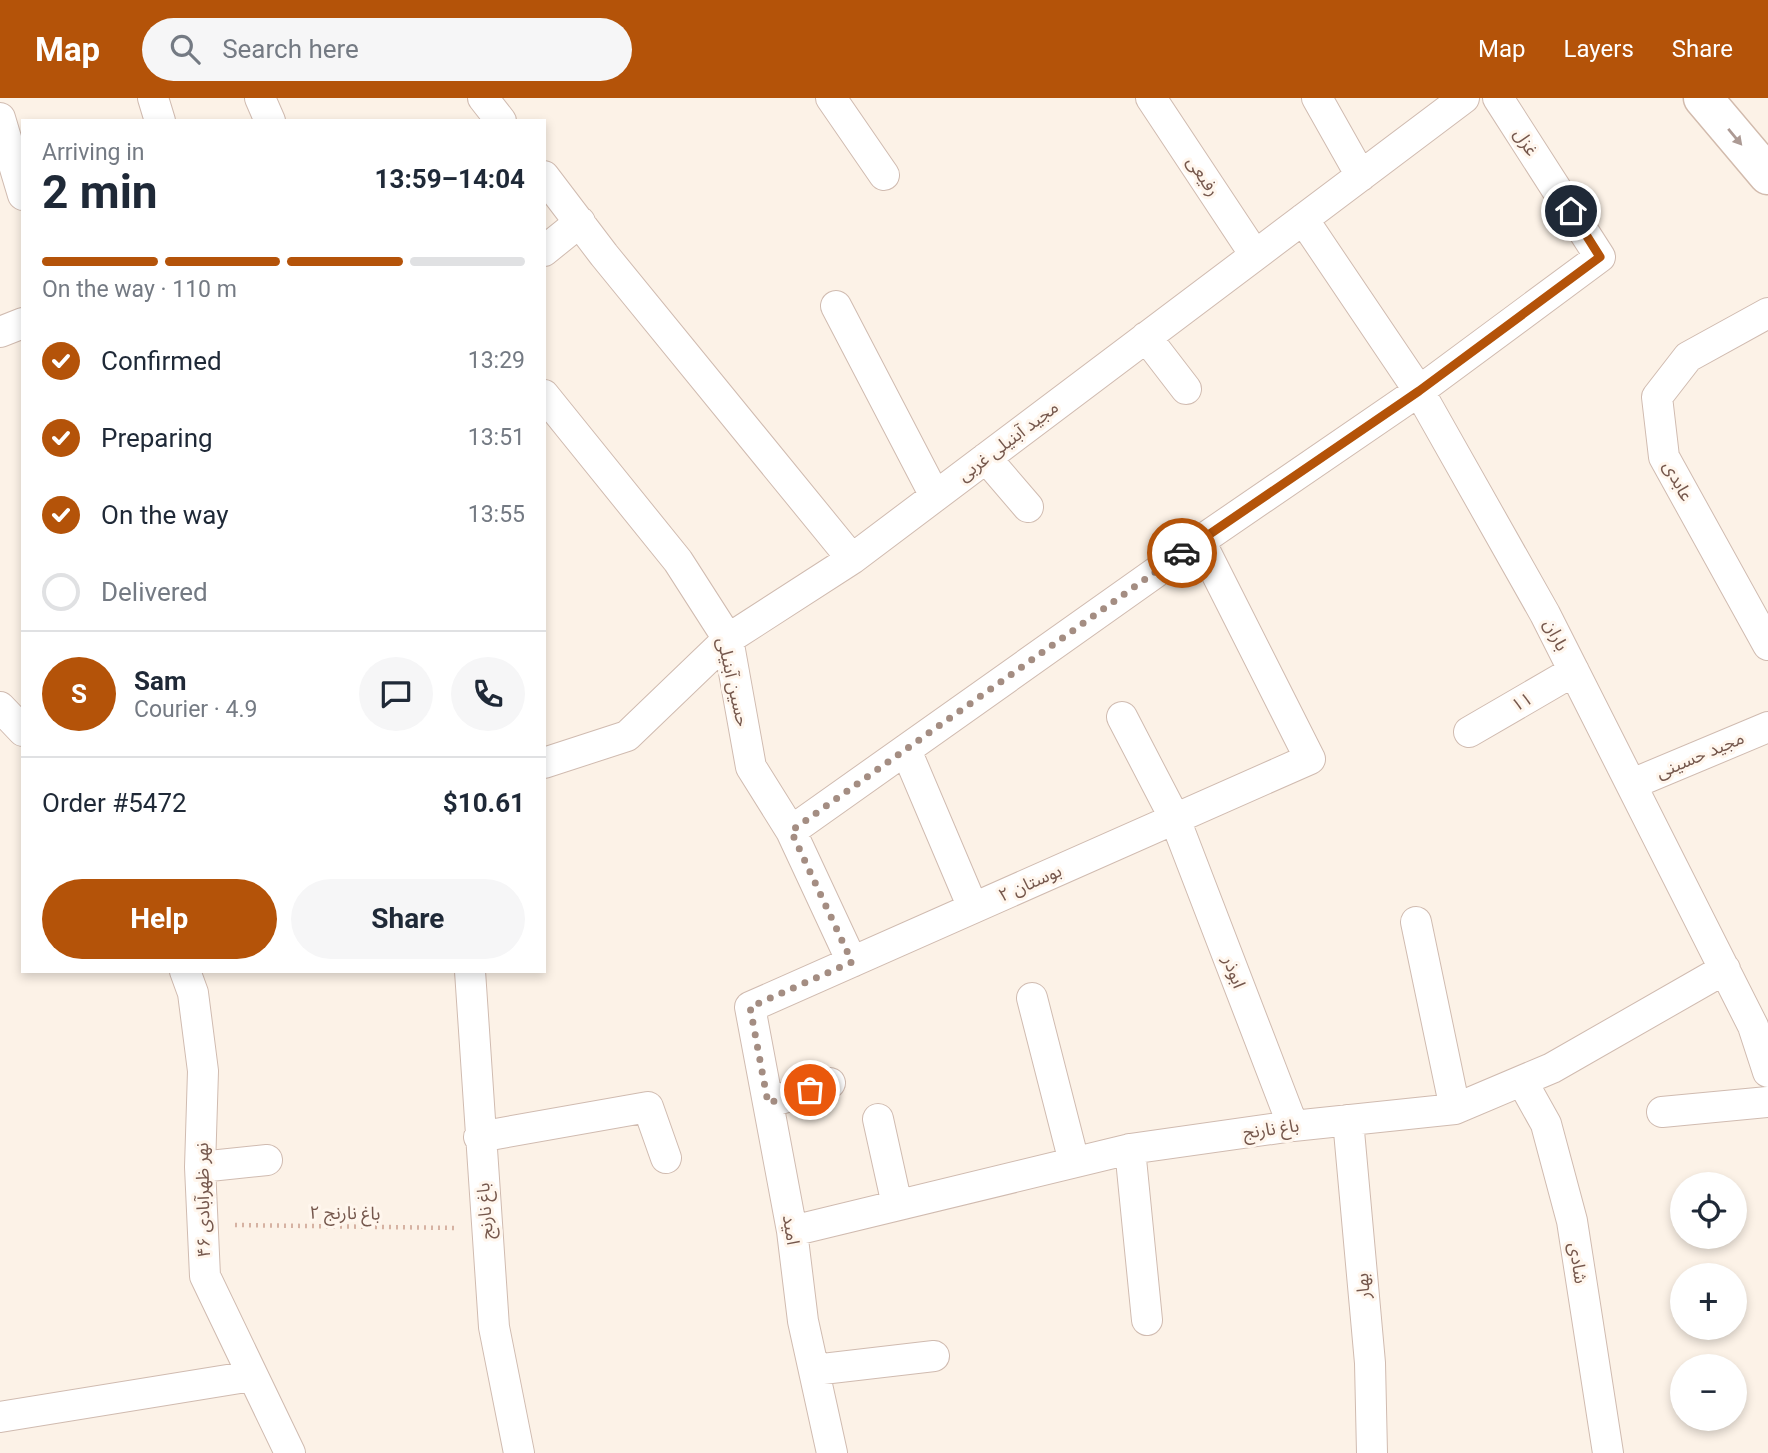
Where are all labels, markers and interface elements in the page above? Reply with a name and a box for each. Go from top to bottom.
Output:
search box [142,18,632,81]
text: Map [35,30,100,69]
icon: search [166,30,204,68]
text: Search here [222,34,359,64]
text: Map [1478,35,1526,63]
text: Layers [1564,35,1634,63]
text: Share [1672,35,1733,63]
street label: غزل [1509,124,1543,160]
one-way arrow [1727,128,1742,145]
text: Arriving in [42,139,145,166]
street label: رفیعی [1182,152,1224,200]
text: 13:59–14:04 [375,164,525,194]
text: 2 min [42,165,158,219]
pin [1541,181,1601,241]
icon: home [1552,192,1590,230]
text: On the way · 110 m [42,276,237,303]
icon: check [42,342,80,380]
text: Confirmed [101,346,222,376]
text: 13:29 [468,347,525,374]
street label: مجید آبنیلی غربی [953,396,1063,486]
icon: check [42,419,80,457]
text: Preparing [101,423,213,453]
text: 13:51 [468,424,525,451]
street label: عابدی [1658,457,1698,505]
icon: check [42,496,80,534]
text: On the way [101,500,229,530]
text: 13:55 [468,501,525,528]
courier [1147,518,1217,588]
icon: car [1163,534,1201,572]
text: Delivered [101,577,208,607]
street label: باران [1539,615,1573,655]
street label: حسین آبنیلی [712,635,754,729]
button: chat [359,657,433,731]
button: phone [451,657,525,731]
text: Sam [134,666,186,696]
text: S [71,679,87,709]
street label: ۱۱ [1508,687,1536,716]
text: Courier · 4.9 [134,696,257,723]
street label: مجید حسینی [1653,727,1747,783]
text: Order #5472 [42,788,187,818]
text: $10.61 [443,788,525,818]
street label: بوستان ۲ [995,859,1065,907]
button: Help [42,879,277,959]
button: Share [291,879,525,959]
street label: ابوذر [1217,952,1250,991]
pin [780,1060,840,1120]
icon: bag [791,1071,829,1109]
street label: باغ نارنج [1242,1114,1301,1147]
street label: نهر ظهرآبادی ۴۶ [191,1142,215,1258]
map controls [1670,1172,1747,1431]
button: locate [1670,1172,1747,1249]
street label: باغ نارنج [472,1182,501,1240]
street label: باغ نارنج ۲ [309,1201,381,1228]
street label: امید [779,1213,804,1246]
street label: شادی [1564,1241,1592,1285]
button: + [1670,1263,1747,1340]
street label: بهار [1351,1272,1375,1301]
button: − [1670,1354,1747,1431]

